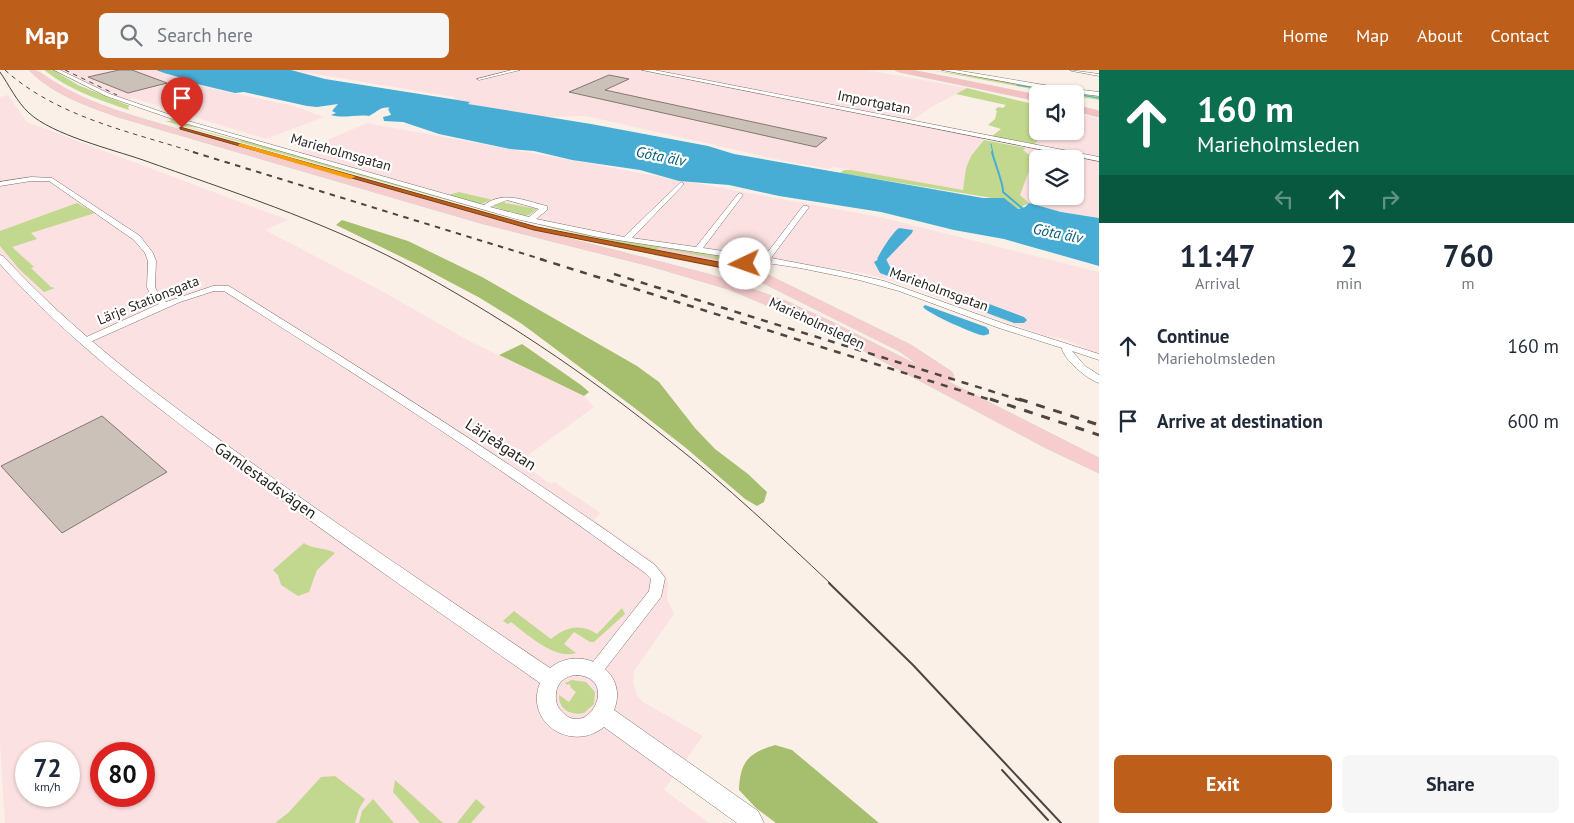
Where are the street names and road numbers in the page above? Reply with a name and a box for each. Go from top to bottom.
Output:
street label: Importgatan [836,86,912,118]
street label: Marieholmsgatan [289,129,393,175]
street label: Marieholmsgatan [887,263,991,315]
street label: Lärje Stationsgata [94,271,202,329]
street label: Marieholmsleden [766,293,868,353]
street label: Lärjeågatan [462,414,540,474]
street label: Gamlestadsvägen [211,437,321,523]

